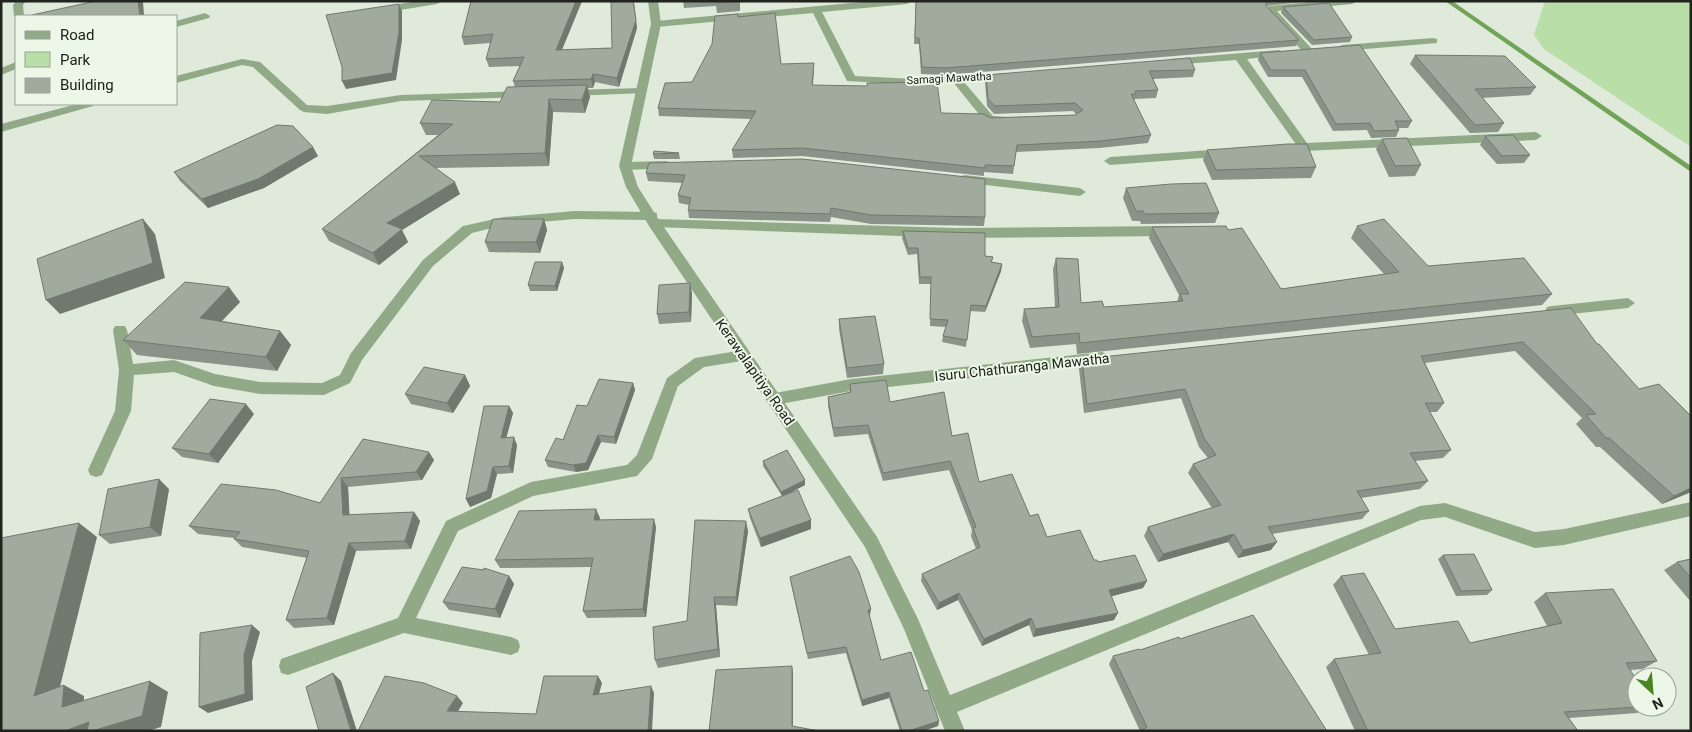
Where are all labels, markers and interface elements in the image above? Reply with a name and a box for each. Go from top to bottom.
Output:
legend [15,15,178,105]
text: Road [60,26,94,44]
text: Park [60,51,91,69]
street label: Samagi Mawatha [906,70,992,87]
text: Building [60,76,114,94]
street label: Kerawalapitiya Road [712,316,798,428]
street label: Isuru Chathuranga Mawatha [934,350,1110,384]
north arrow [1627,667,1677,717]
text: N [1650,694,1666,713]

